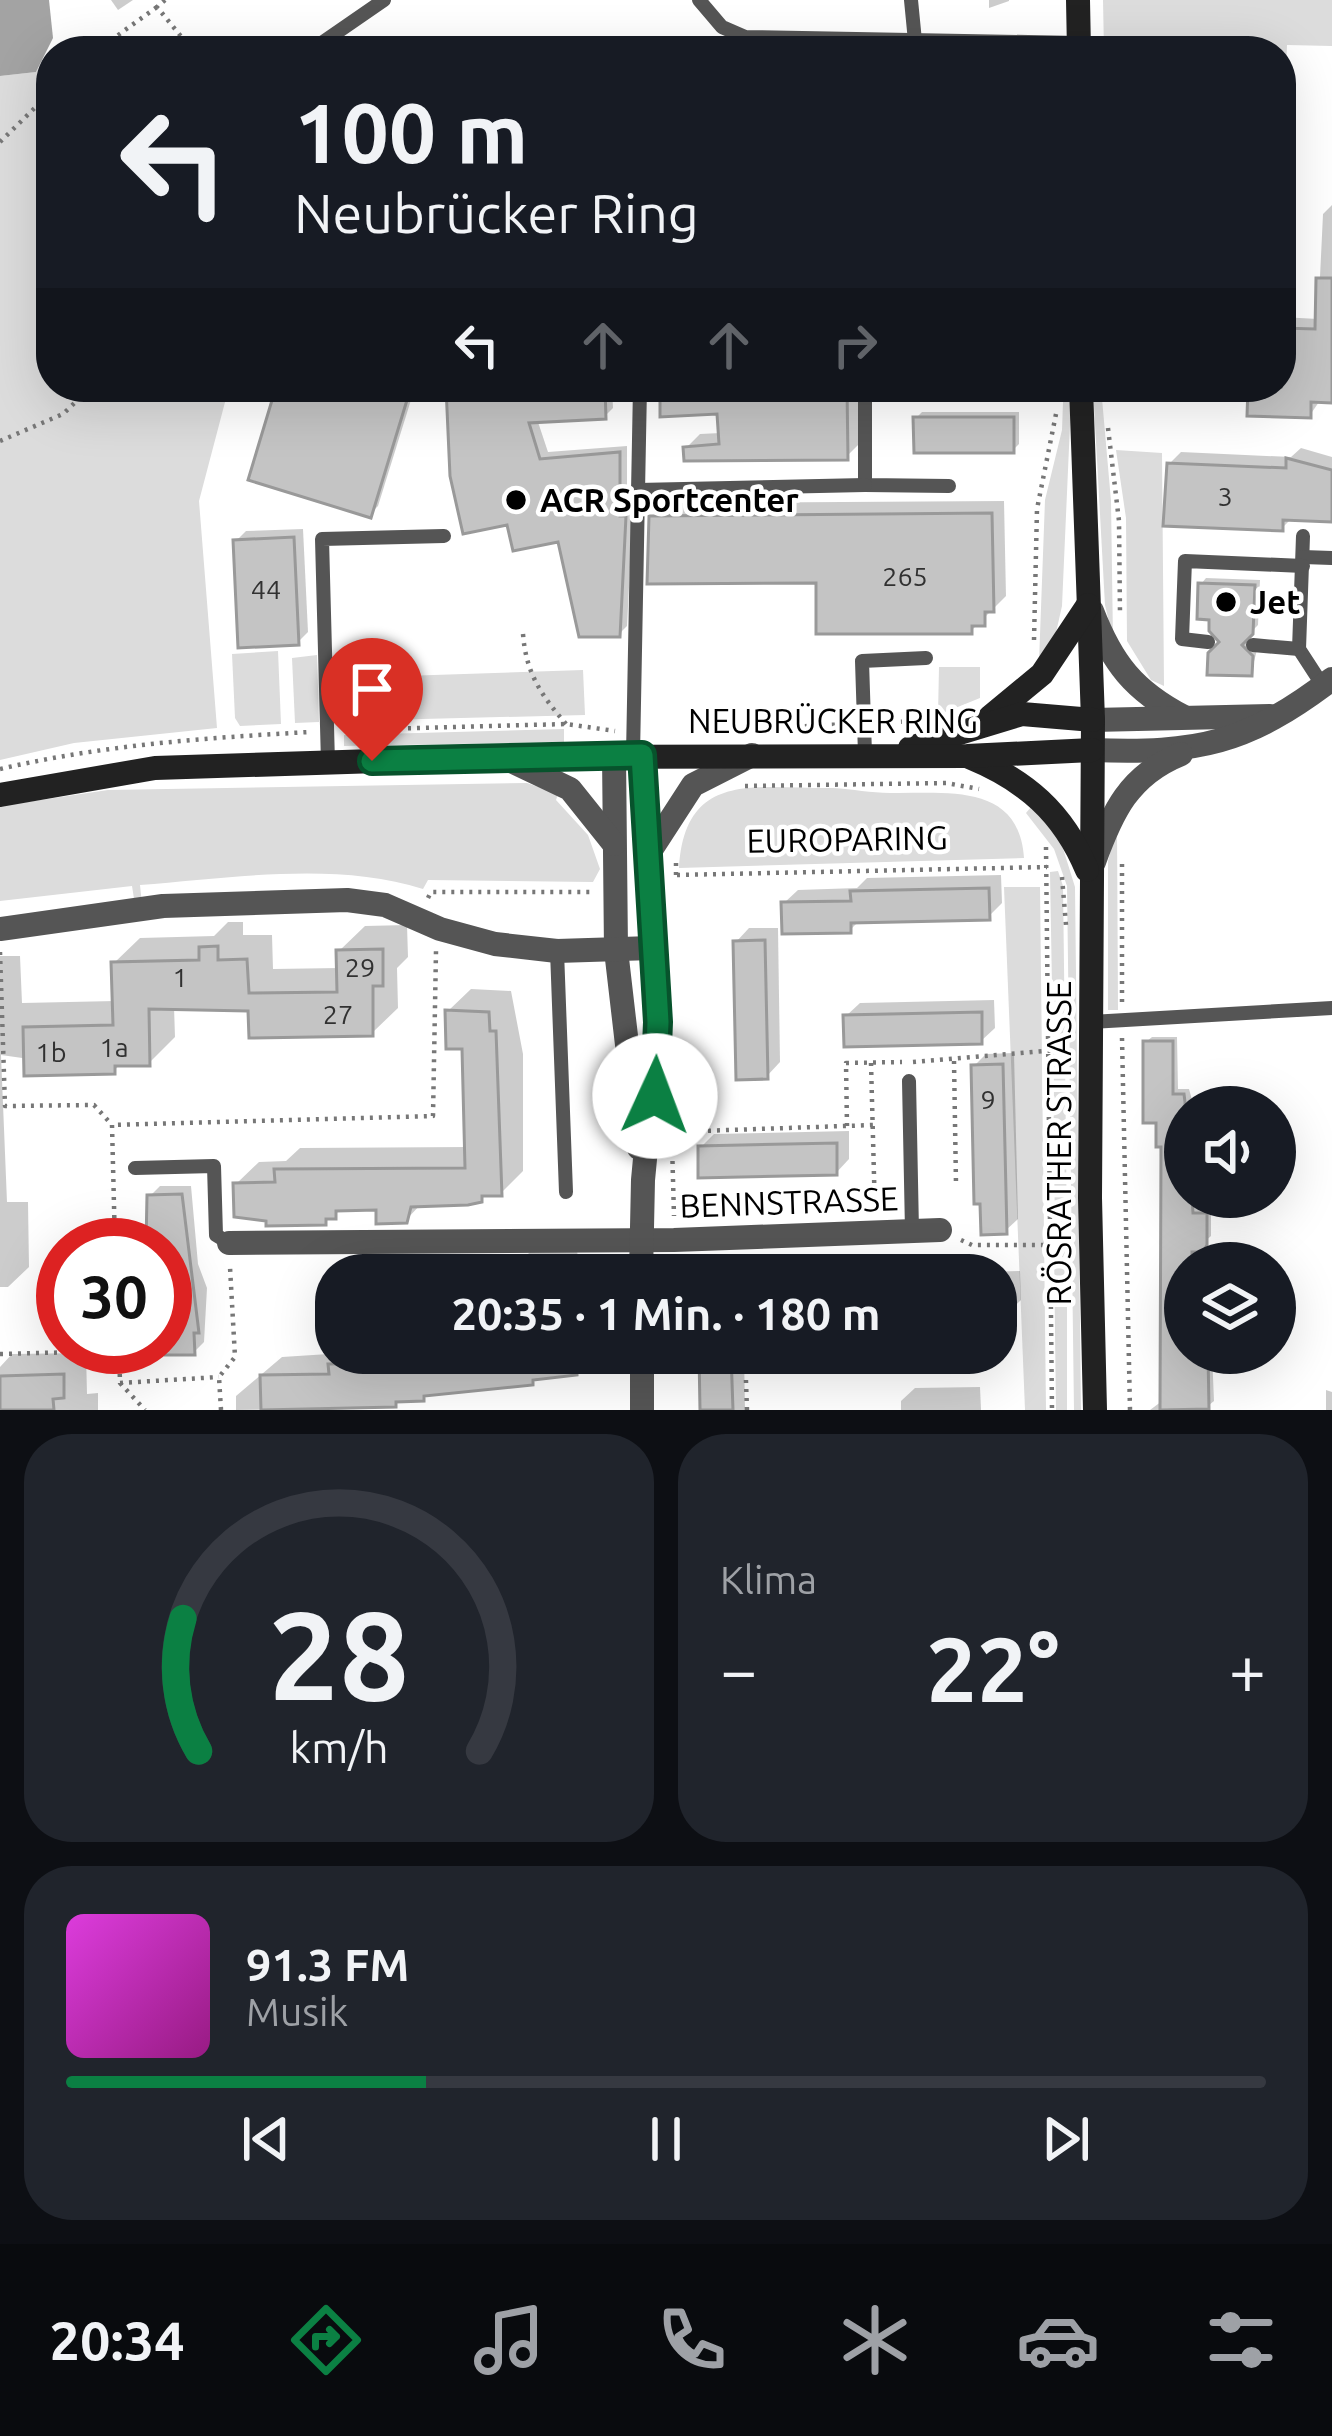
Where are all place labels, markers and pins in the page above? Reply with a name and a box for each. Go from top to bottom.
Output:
place label: ACR Sportcenter [540,481,799,518]
marker: ACR Sportcenter [503,487,529,513]
place label: Jet [1250,583,1300,620]
marker: Jet [1213,589,1239,615]
pin [321,638,423,761]

